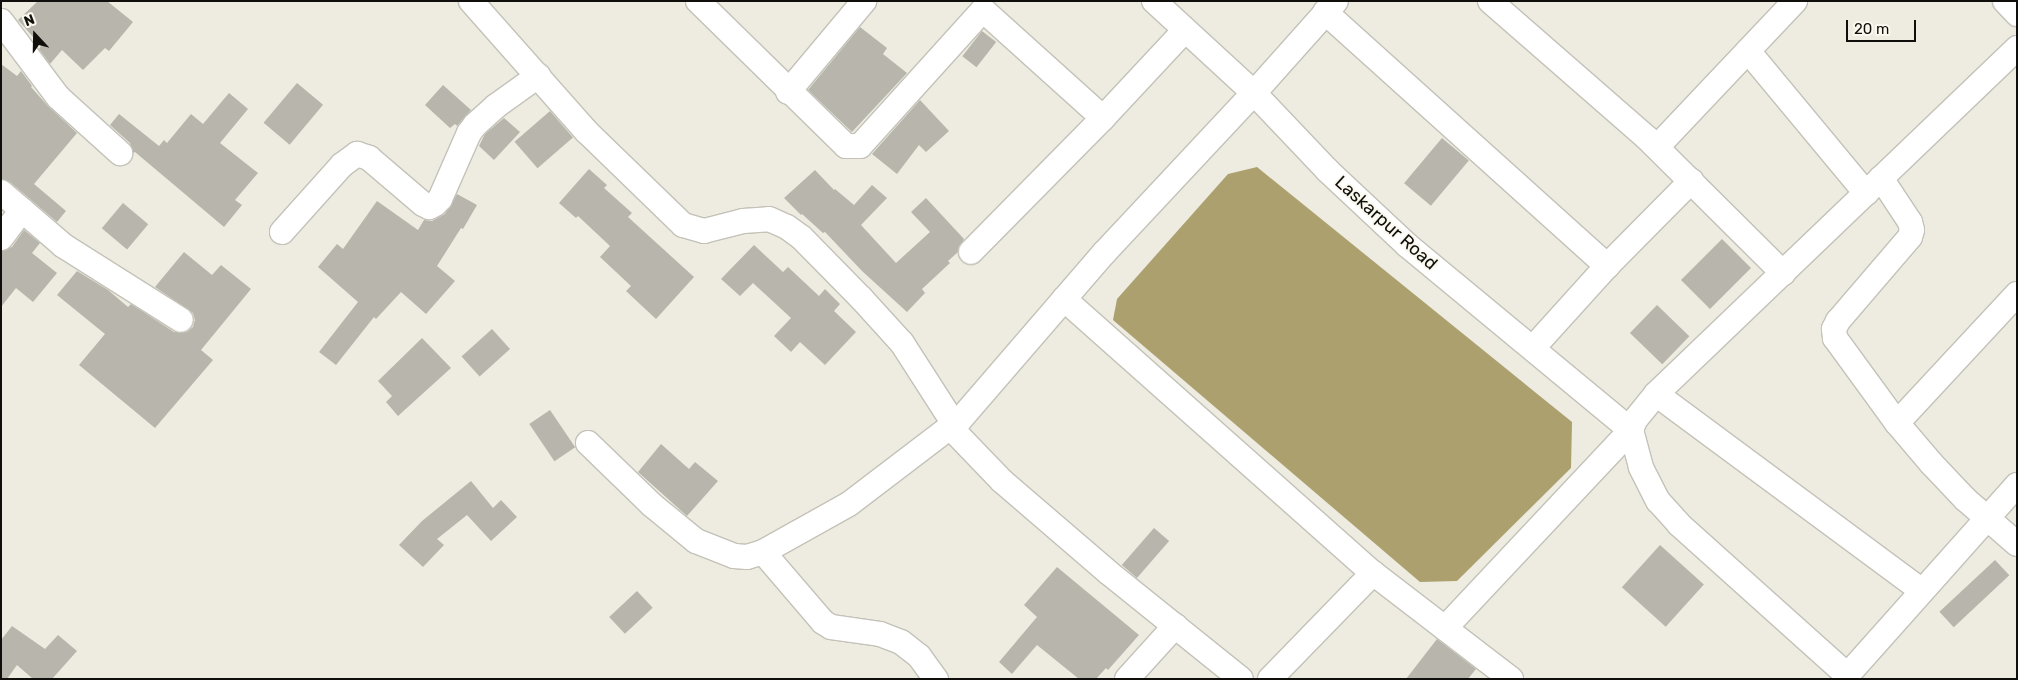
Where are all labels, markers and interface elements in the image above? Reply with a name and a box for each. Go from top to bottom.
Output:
north arrow [10,10,60,60]
scale bar [1848,10,1918,42]
text: N [22,11,37,30]
text: 20 m [1854,20,1889,38]
street label: Laskarpur Road [1330,171,1442,275]

